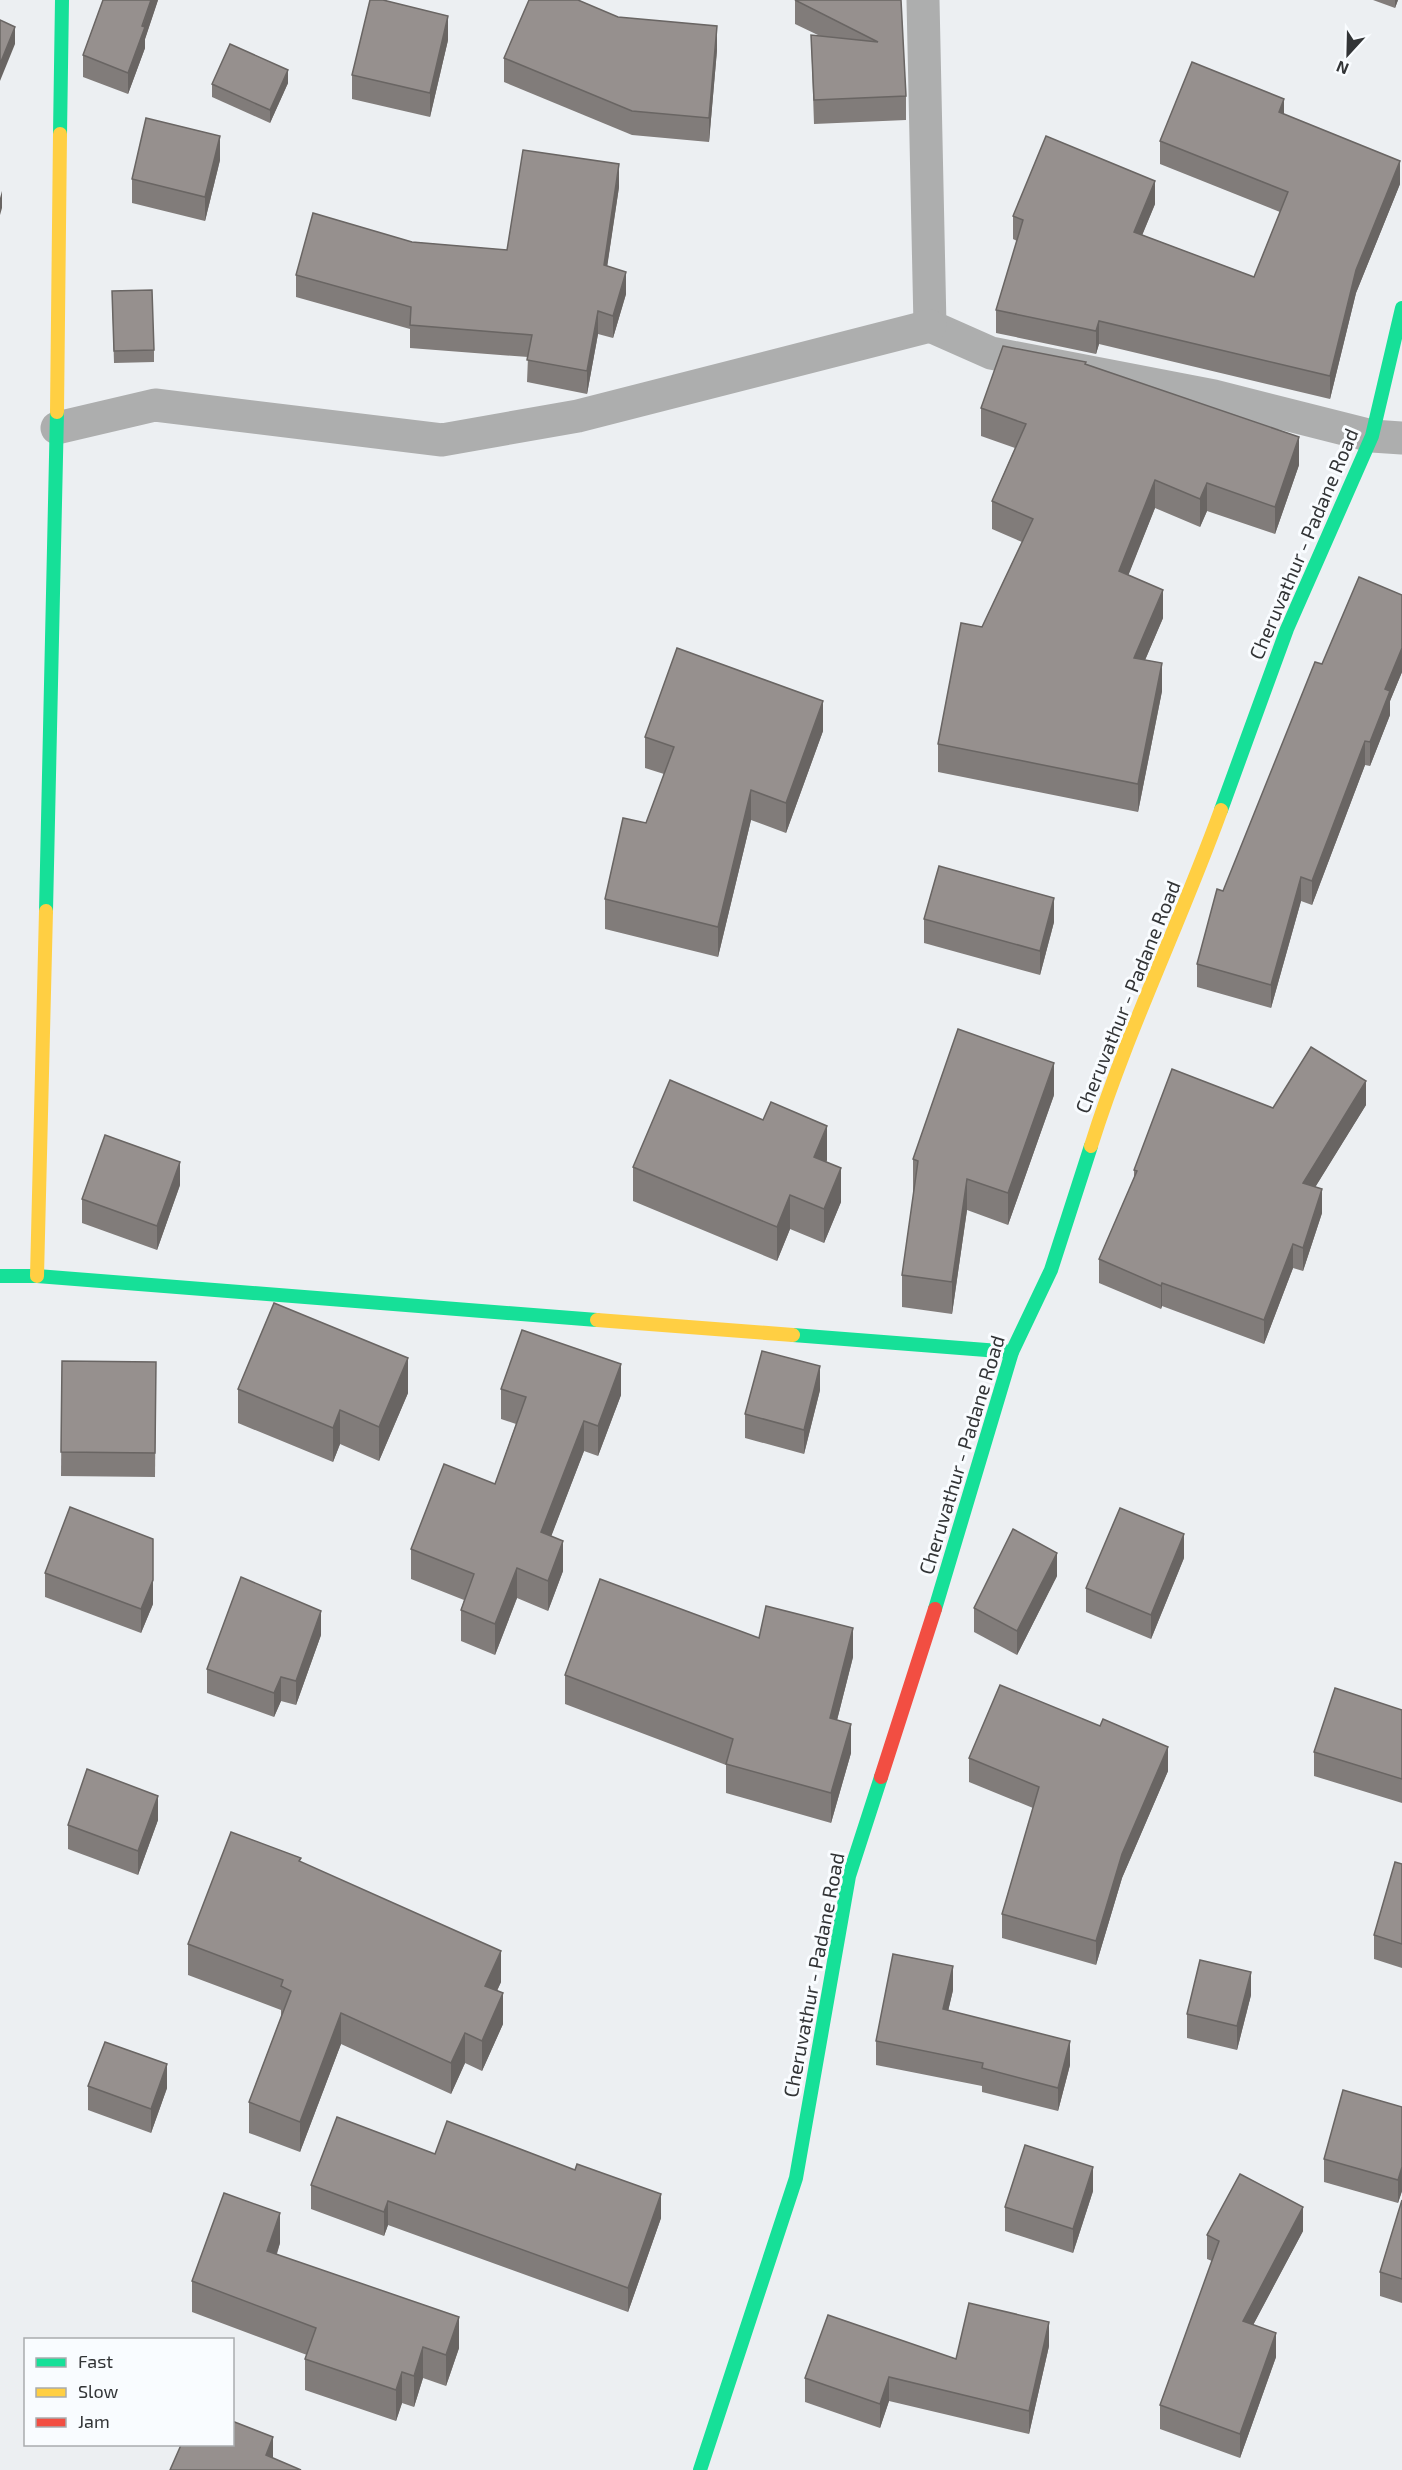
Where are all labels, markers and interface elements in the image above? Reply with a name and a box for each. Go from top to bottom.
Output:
north arrow [1318,24,1378,84]
text: N [1333,57,1351,79]
street label: Cheruvathur - Padane Road [1243,424,1363,663]
street label: Cheruvathur - Padane Road [1069,877,1185,1116]
street label: Cheruvathur - Padane Road [913,1332,1009,1577]
street label: Cheruvathur - Padane Road [777,1850,849,2099]
legend [24,2338,234,2446]
text: Fast [78,2350,113,2372]
text: Slow [78,2380,119,2402]
text: Jam [78,2410,110,2432]

